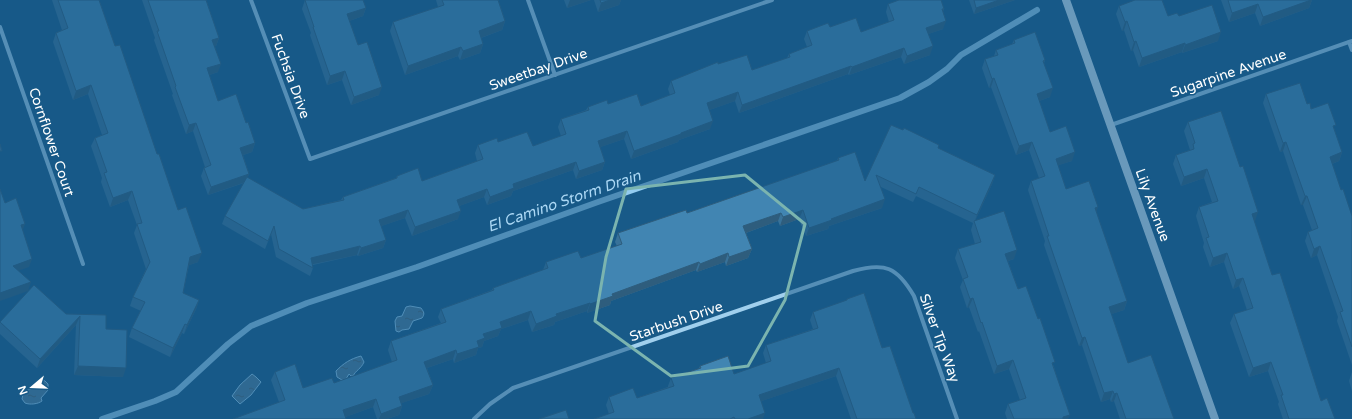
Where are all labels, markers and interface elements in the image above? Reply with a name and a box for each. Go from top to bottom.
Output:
street label: Fuchsia Drive [267,32,314,121]
street label: Sweetbay Drive [487,45,589,94]
street label: Sugarpine Avenue [1168,46,1288,101]
street label: Cornflower Court [25,85,78,200]
water label: El Camino Storm Drain [485,166,644,236]
street label: Lily Avenue [1131,166,1174,244]
street label: Silver Tip Way [916,292,964,385]
street label: Starbush Drive [627,298,725,345]
north arrow [12,367,52,407]
text: N [15,384,31,396]

